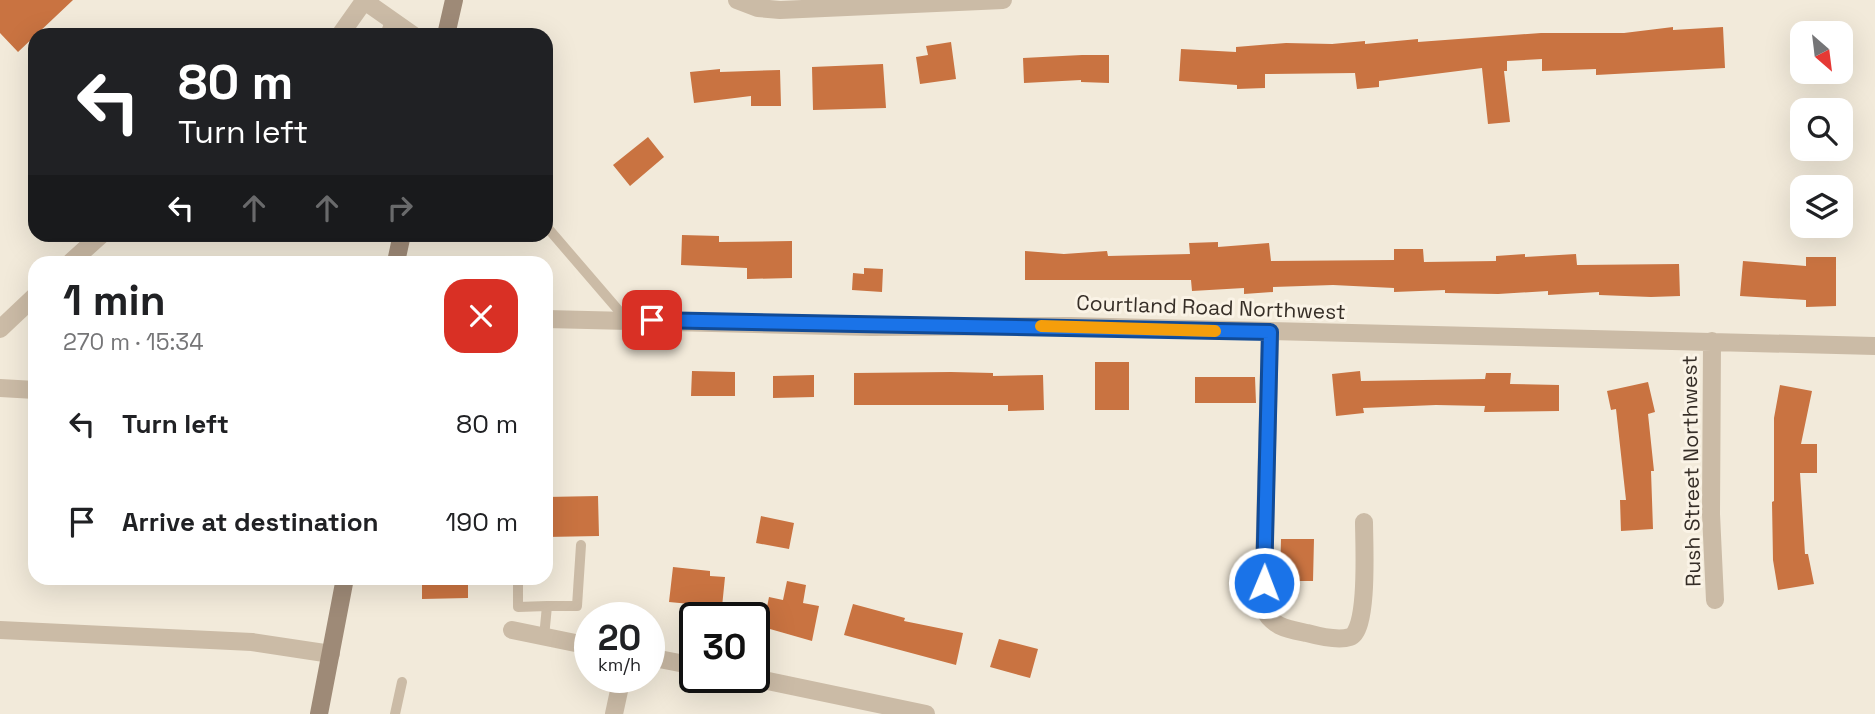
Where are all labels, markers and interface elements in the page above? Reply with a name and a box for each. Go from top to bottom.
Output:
north arrow [1790,21,1853,84]
map controls [1790,21,1853,238]
text: 80 m [178,51,293,113]
icon: left [63,56,154,147]
button: search [1790,98,1853,161]
text: Turn left [178,112,308,152]
button: layers [1790,175,1853,238]
icon: left [162,189,200,227]
icon: ahead [235,189,273,227]
icon: ahead [308,189,346,227]
icon: right [381,189,419,227]
text: 1 min [63,274,166,327]
button: close [444,279,518,353]
street label: Courtland Road Northwest [1076,289,1346,325]
pin [622,290,682,350]
icon: arrive [633,301,671,339]
text: 270 m · 15:34 [63,327,204,357]
street label: Rush Street Northwest [1675,355,1707,587]
icon: left [63,405,101,443]
text: Turn left [122,407,229,441]
text: 80 m [456,407,518,441]
icon: arrive [63,503,101,541]
text: Arrive at destination [122,505,379,539]
text: 190 m [446,505,518,539]
position arrow [1227,546,1301,620]
speed limit sign: 30 [679,602,770,693]
text: 20 [598,616,641,660]
text: km/h [598,653,641,676]

